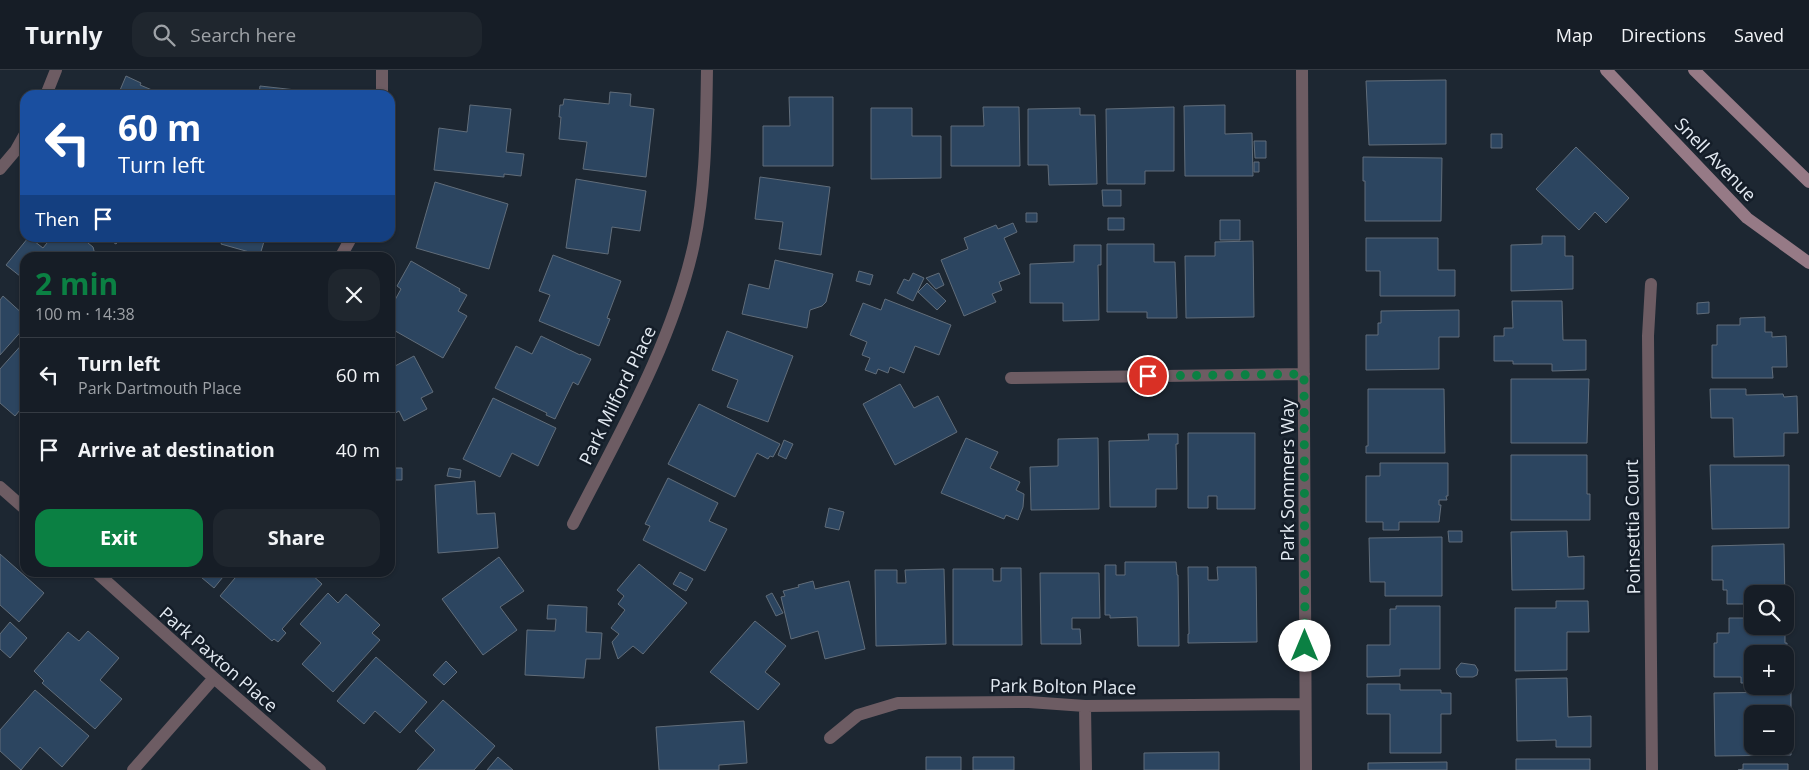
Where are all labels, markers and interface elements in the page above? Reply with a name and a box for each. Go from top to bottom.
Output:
search box [132,12,482,57]
text: Turnly [25,18,102,51]
icon: search [150,21,178,49]
text: Search here [190,22,296,48]
text: Map [1556,23,1593,47]
text: Directions [1621,23,1706,47]
text: Saved [1734,23,1784,47]
text: 60 m [118,104,201,151]
icon: left [35,110,100,175]
street label: Snell Avenue [1670,112,1762,206]
text: Turn left [118,149,205,179]
icon: arrive [89,205,117,233]
text: Then [35,206,79,232]
text: 2 min [35,263,118,304]
button: close [328,269,380,321]
text: 100 m · 14:38 [35,303,135,325]
street label: Park Milford Place [573,322,661,468]
text: Turn left [78,351,160,377]
pin [1127,355,1169,397]
icon: left [35,361,63,389]
text: 60 m [336,362,380,388]
icon: arrive [1134,362,1162,390]
text: Park Dartmouth Place [78,377,241,399]
street label: Park Sommers Way [1275,398,1299,561]
icon: arrive [35,436,63,464]
text: Arrive at destination [78,437,275,463]
text: 40 m [336,437,380,463]
street label: Poinsettia Court [1619,459,1645,595]
button: Exit [35,509,203,567]
button: Share [213,509,380,567]
map controls [1744,585,1794,755]
button: search [1744,585,1794,635]
street label: Park Paxton Place [155,601,283,717]
position arrow [1278,619,1330,671]
button: + [1744,645,1794,695]
street label: Park Bolton Place [990,673,1136,699]
button: − [1744,705,1794,755]

